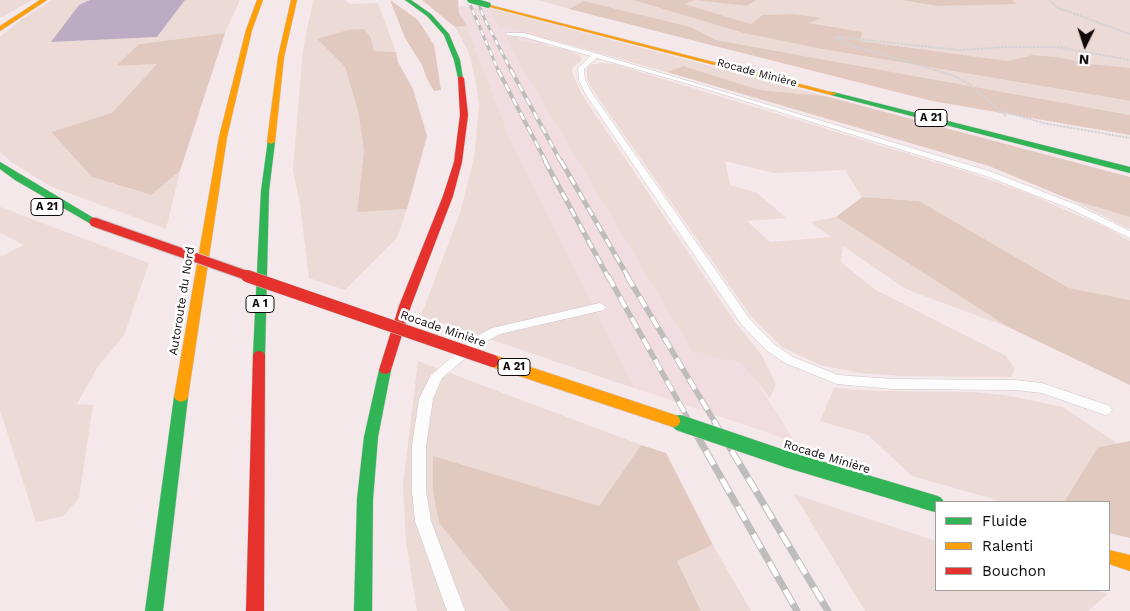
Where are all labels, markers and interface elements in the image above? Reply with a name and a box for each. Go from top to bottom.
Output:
north arrow [1060,20,1110,70]
text: N [1078,52,1090,68]
street label: Rocade Minière [716,56,798,90]
road number: A 21 [915,110,947,126]
road number: A 21 [31,198,63,216]
street label: Autoroute du Nord [166,246,198,356]
road number: A 1 [246,296,274,312]
street label: Rocade Minière [398,308,488,350]
road number: A 21 [498,358,530,376]
street label: Rocade Minière [782,437,872,477]
legend [935,501,1110,591]
text: Fluide [982,512,1027,530]
text: Ralenti [982,537,1033,555]
text: Bouchon [982,562,1046,580]

